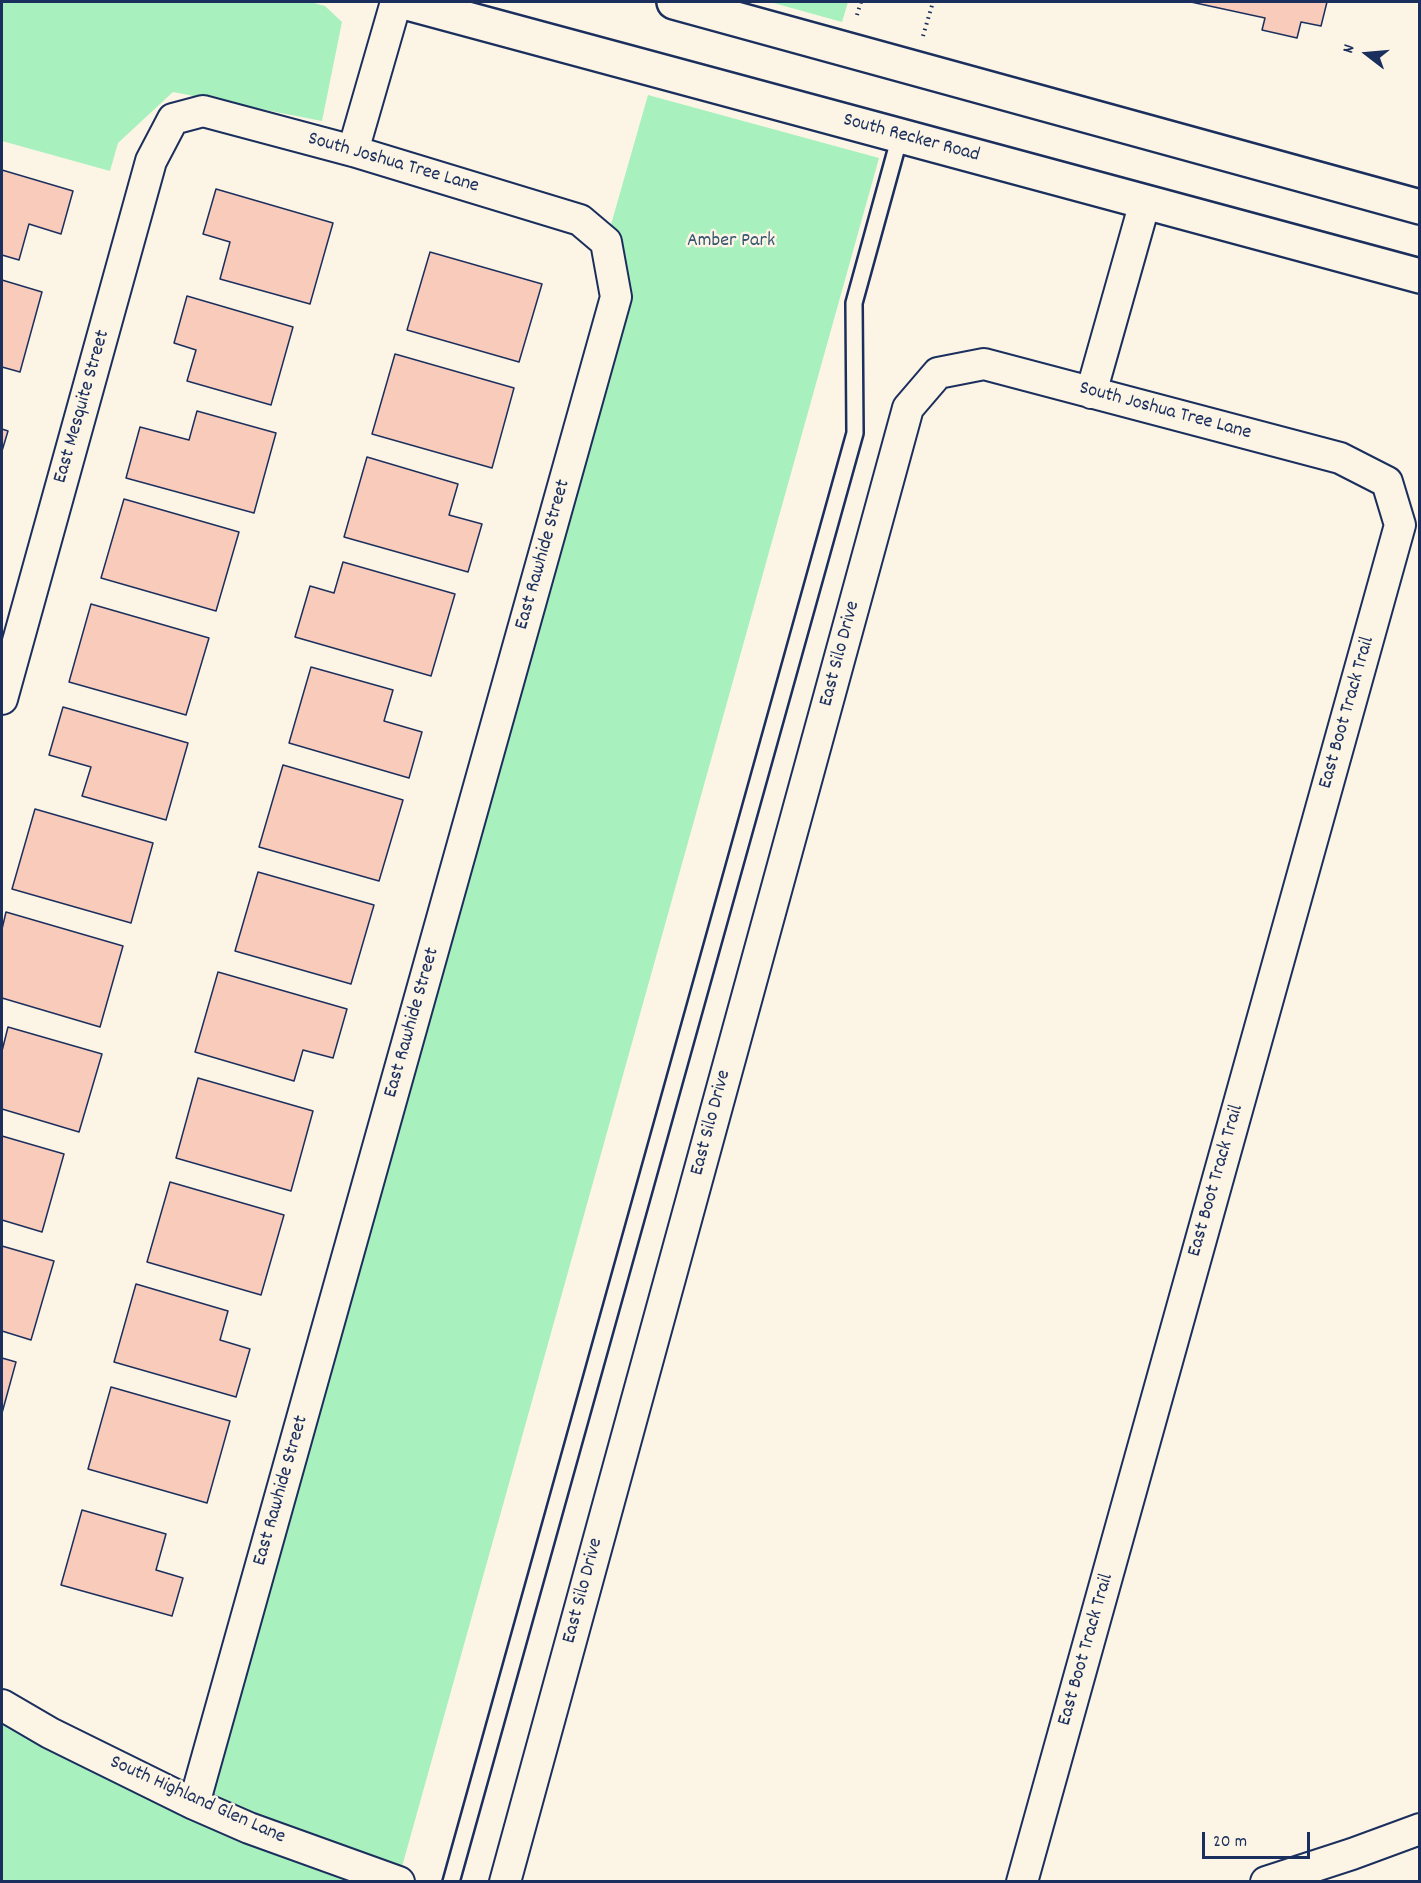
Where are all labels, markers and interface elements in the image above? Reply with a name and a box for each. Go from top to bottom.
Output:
north arrow [1337,24,1397,84]
text: N [1337,42,1361,56]
street label: South Recker Road [840,109,982,169]
street label: South Joshua Tree Lane [305,128,481,200]
park label: Amber Park [687,230,775,254]
street label: East Mesquite Street [50,328,116,486]
street label: South Joshua Tree Lane [1076,378,1254,446]
street label: East Rawhide Street [511,477,577,633]
street label: East Silo Drive [815,599,867,709]
street label: East Boot Track Trail [1315,634,1381,792]
street label: East Rawhide Street [380,945,446,1101]
street label: East Silo Drive [686,1068,738,1178]
street label: East Boot Track Trail [1184,1102,1250,1260]
street label: East Rawhide Street [249,1413,315,1569]
street label: East Silo Drive [558,1536,610,1646]
street label: East Boot Track Trail [1054,1571,1120,1729]
street label: South Highland Glen Lane [105,1751,289,1851]
scale bar [1205,1820,1313,1858]
text: 20 m [1213,1830,1247,1855]

